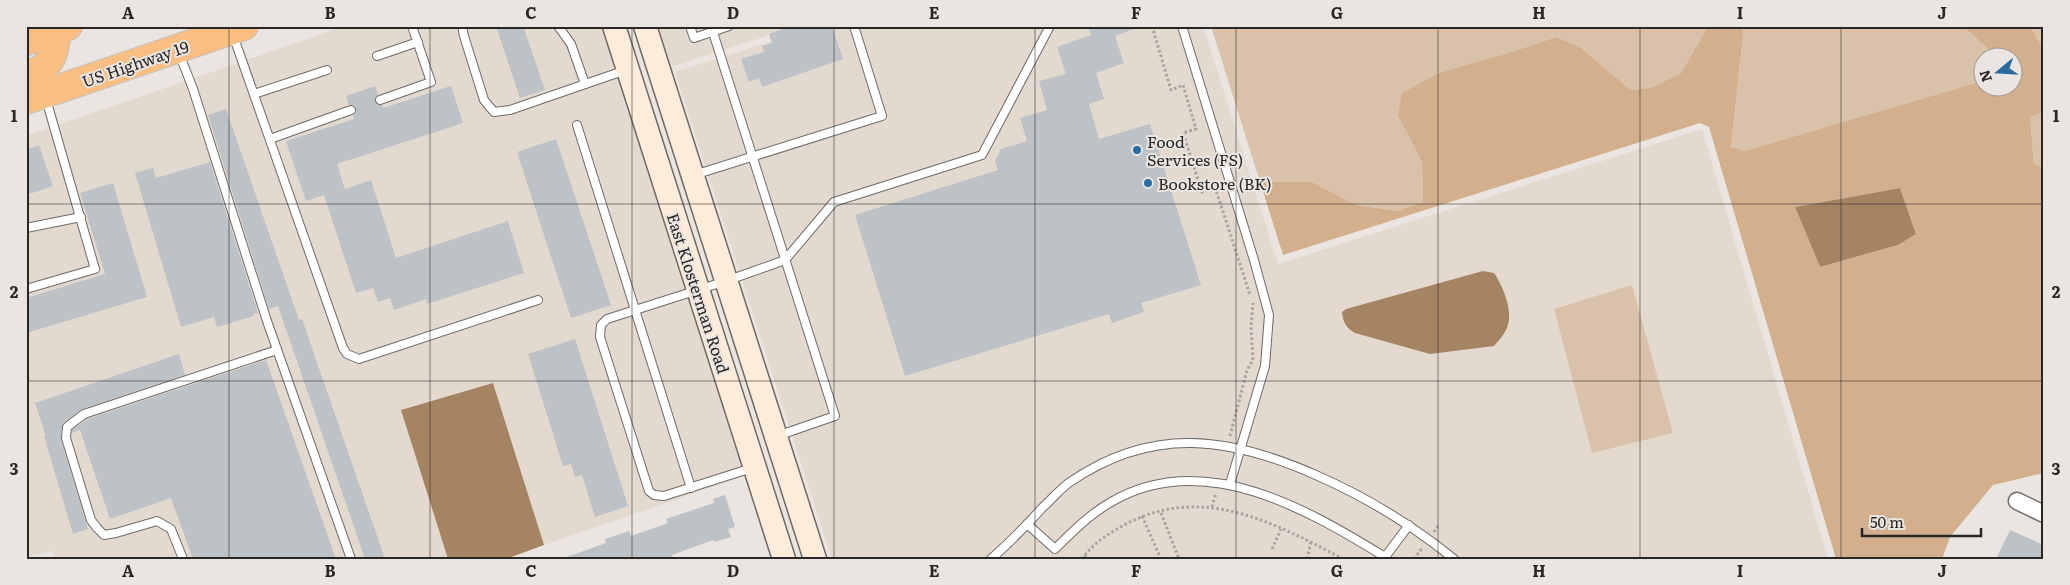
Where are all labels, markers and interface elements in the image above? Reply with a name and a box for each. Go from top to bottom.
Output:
text: A [122,0,134,24]
text: B [324,0,336,24]
text: C [525,0,537,24]
text: D [727,0,739,24]
text: E [929,0,940,24]
text: F [1131,0,1141,24]
text: G [1331,0,1343,24]
text: H [1532,0,1546,24]
text: I [1737,0,1743,24]
text: J [1937,0,1947,24]
street label: US Highway 19 [78,33,192,93]
north arrow [1972,48,2022,98]
text: N [1973,67,1996,85]
text: 1 [11,103,18,127]
text: 1 [2053,103,2060,127]
place label: Food Services (FS) [1147,129,1243,171]
marker: Food Services (FS) [1131,144,1143,156]
place label: Bookstore (BK) [1158,171,1272,195]
marker: Bookstore (BK) [1142,177,1154,189]
street label: East Klosterman Road [662,210,736,377]
text: 2 [10,279,19,303]
text: 2 [2052,279,2061,303]
text: 3 [10,456,19,480]
text: 3 [2052,456,2061,480]
scale bar [1862,505,1981,537]
text: 50 m [1870,510,1904,533]
text: A [122,558,134,582]
text: B [324,558,336,582]
text: C [525,558,537,582]
text: D [727,558,739,582]
text: E [929,558,940,582]
text: F [1131,558,1141,582]
text: G [1331,558,1343,582]
text: H [1532,558,1546,582]
text: I [1737,558,1743,582]
text: J [1937,558,1947,582]

